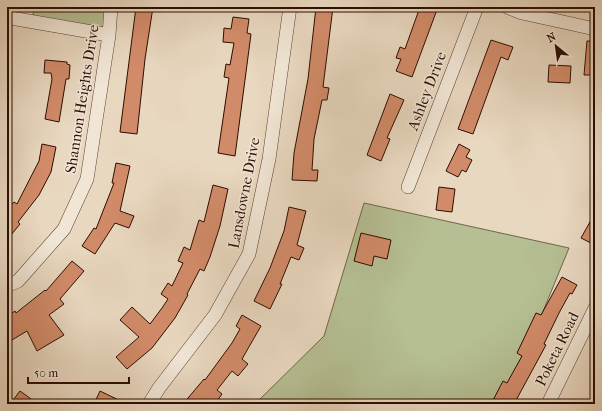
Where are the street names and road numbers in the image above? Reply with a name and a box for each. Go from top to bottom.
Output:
street label: Shannon Heights Drive [61,23,103,175]
street label: Ashley Drive [403,49,450,134]
street label: Lansdowne Drive [224,135,264,250]
street label: Poketa Road [531,308,583,389]

